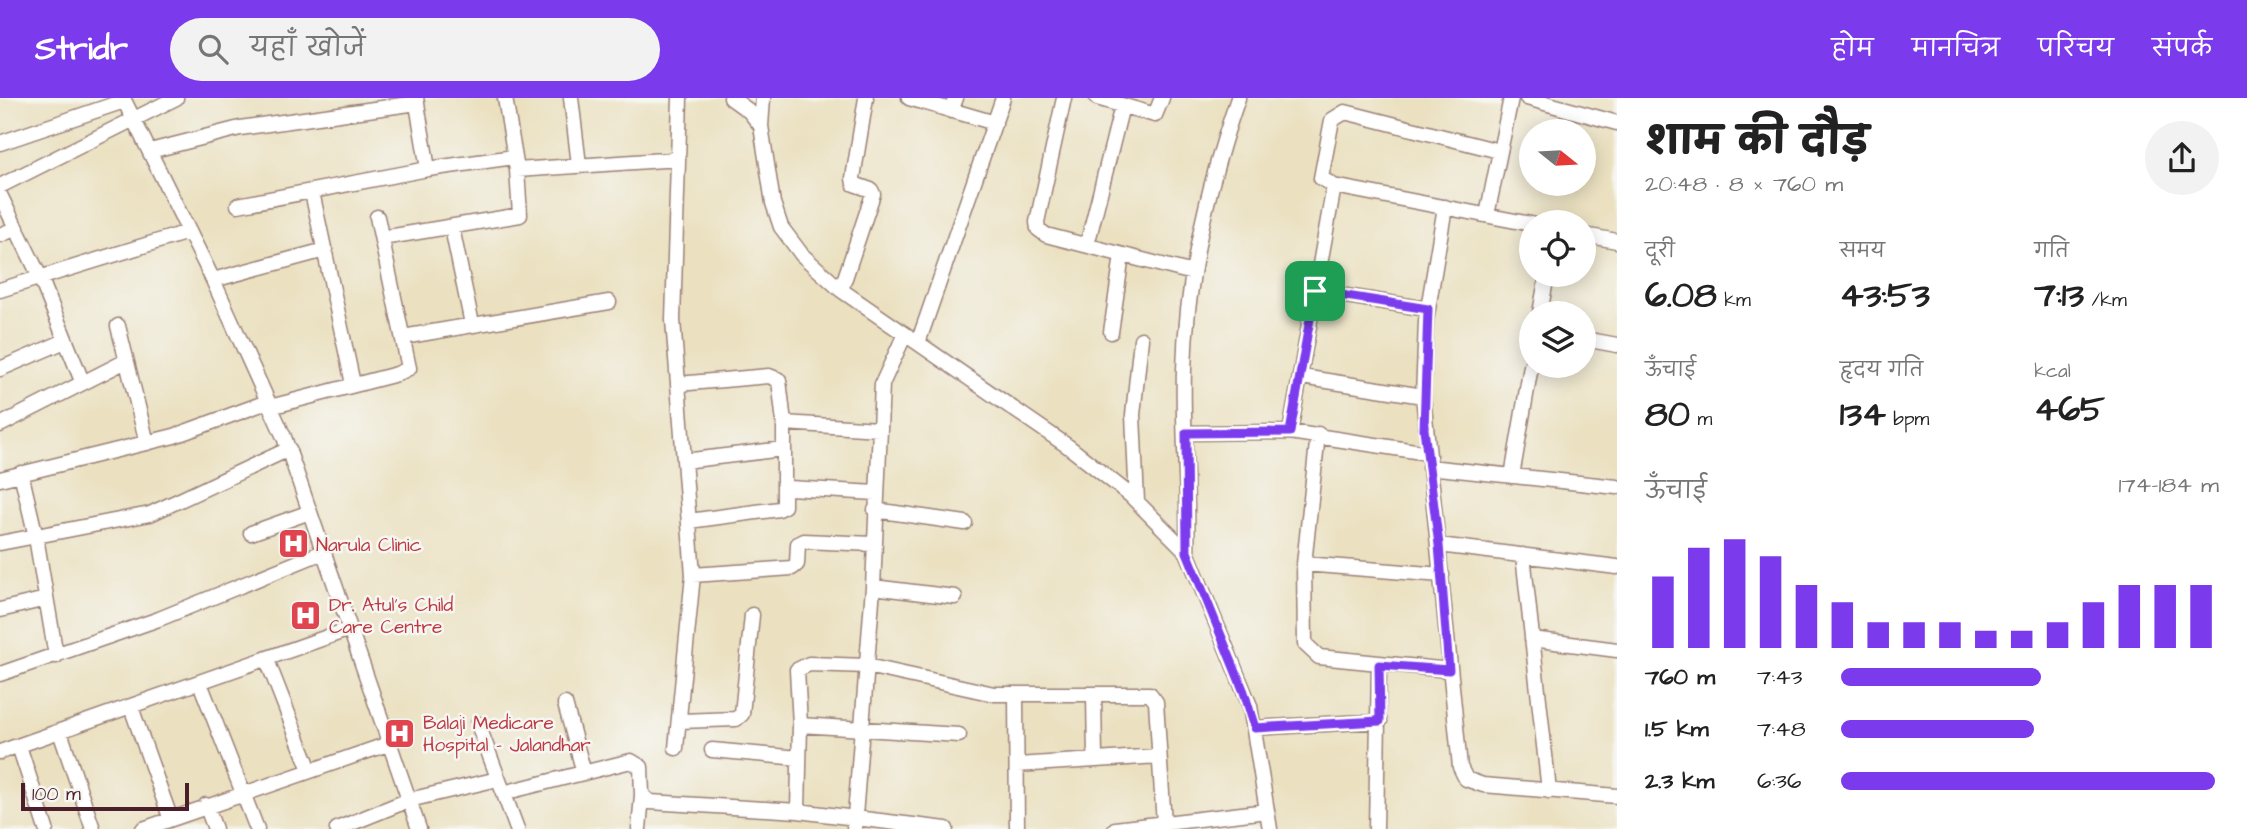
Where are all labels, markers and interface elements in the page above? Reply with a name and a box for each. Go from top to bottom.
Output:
search box [170,18,660,81]
text: Stridr [35,26,128,72]
icon: search [194,30,232,68]
text: यहाँ खोजें [250,30,365,66]
text: होम [1831,32,1874,66]
text: मानचित्र [1912,32,2000,66]
text: परिचय [2038,32,2114,66]
text: संपर्क [2152,32,2212,66]
text: शाम की दौड़ [1645,116,1869,168]
north arrow [1519,119,1596,196]
map controls [1519,119,1596,378]
button: share [2145,121,2219,195]
text: 20:48 · 8 × 760 m [1645,168,1843,200]
button: locate [1519,210,1596,287]
text: दूरी [1645,238,1675,265]
text: समय [1840,238,1885,265]
text: गति [2034,238,2069,265]
pin [1285,261,1345,321]
text: 6.08 [1645,271,1717,320]
text: 43:53 [1840,271,1930,320]
text: 7:13 [2034,271,2084,320]
icon: arrive [1296,272,1334,310]
text: km [1717,287,1751,314]
text: /km [2084,287,2127,314]
button: layers [1519,301,1596,378]
text: ऊँचाई [1645,357,1696,384]
text: हृदय गति [1840,357,1923,384]
text: kcal [2034,358,2071,385]
text: 465 [2034,385,2105,434]
text: 80 [1645,390,1690,439]
text: 134 [1840,390,1886,439]
text: m [1690,406,1712,433]
text: bpm [1886,406,1929,433]
text: 174–184 m [2118,469,2219,501]
text: ऊँचाई [1645,475,1707,507]
hospital icon: Narula Clinic [276,527,310,561]
place label: Narula Clinic [316,532,422,559]
place label: Dr. Atul's Child Care Centre [329,592,454,641]
hospital icon: Dr. Atul's Child Care Centre [289,598,323,632]
text: 760 m [1645,661,1715,693]
text: 7:43 [1757,661,1802,693]
place label: Balaji Medicare Hospital - Jalandhar [423,710,591,759]
text: 1.5 km [1645,713,1709,745]
text: 7:48 [1757,713,1806,745]
hospital icon: Balaji Medicare Hospital - Jalandhar [383,716,417,750]
text: 2.3 km [1645,765,1714,797]
text: 6:36 [1757,765,1801,797]
scale bar [21,780,189,812]
text: 100 m [32,781,81,808]

